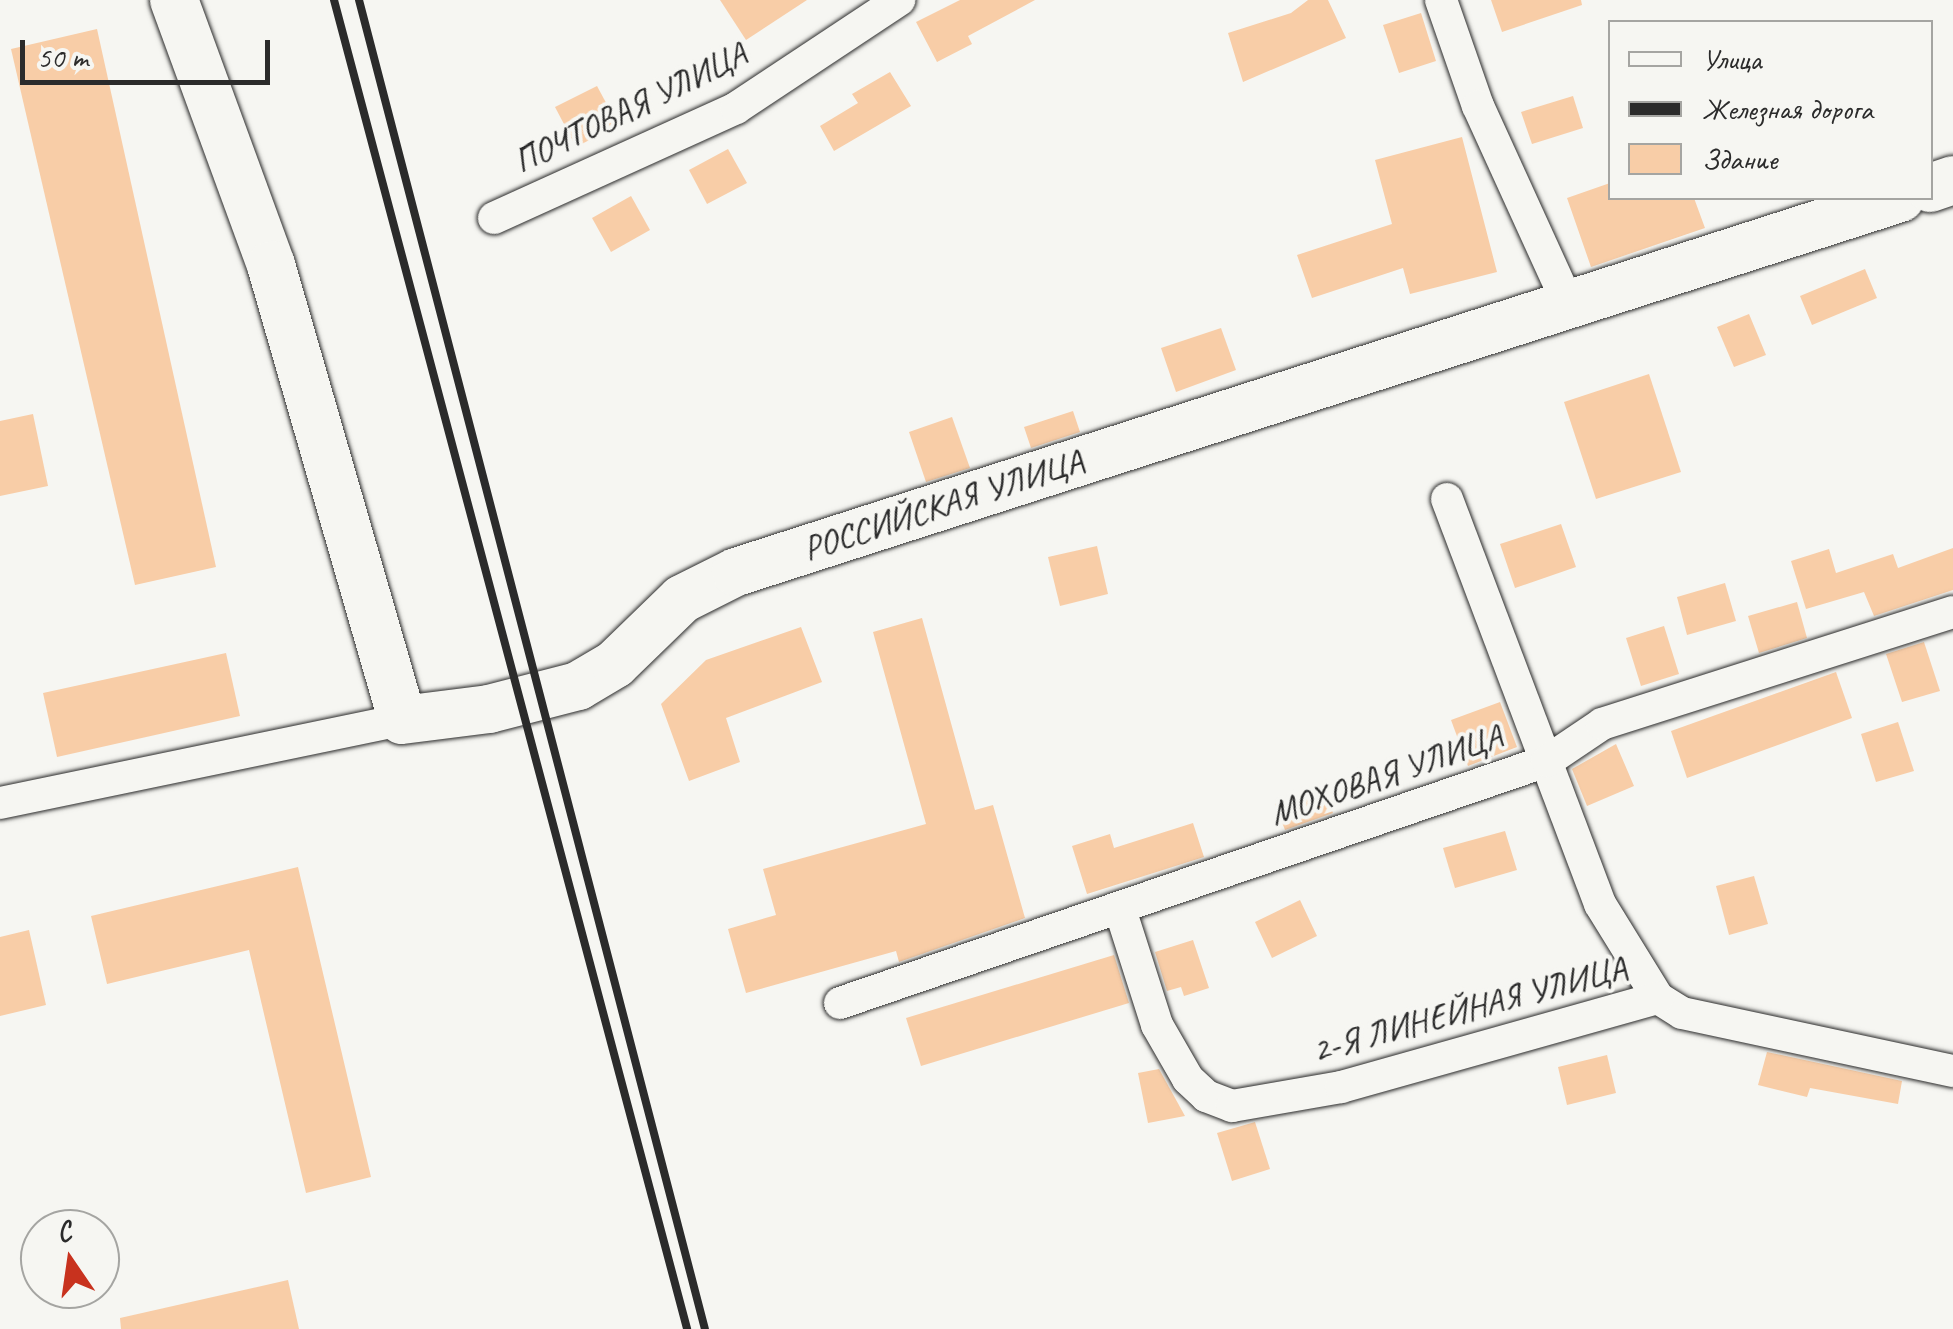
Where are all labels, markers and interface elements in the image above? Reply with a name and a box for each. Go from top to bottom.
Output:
scale bar [25,20,275,82]
legend [1608,20,1933,200]
street label: ПОЧТОВАЯ УЛИЦА [506,33,754,183]
text: 50 m [37,38,88,76]
text: Улица [1702,40,1761,78]
text: Железная дорога [1702,90,1873,128]
text: Здание [1702,140,1777,178]
street label: РОССИЙСКАЯ УЛИЦА [799,440,1087,570]
street label: МОХОВАЯ УЛИЦА [1265,716,1507,834]
street label: 2-Я ЛИНЕЙНАЯ УЛИЦА [1307,947,1631,1071]
north arrow [20,1209,120,1309]
text: С [53,1213,74,1250]

